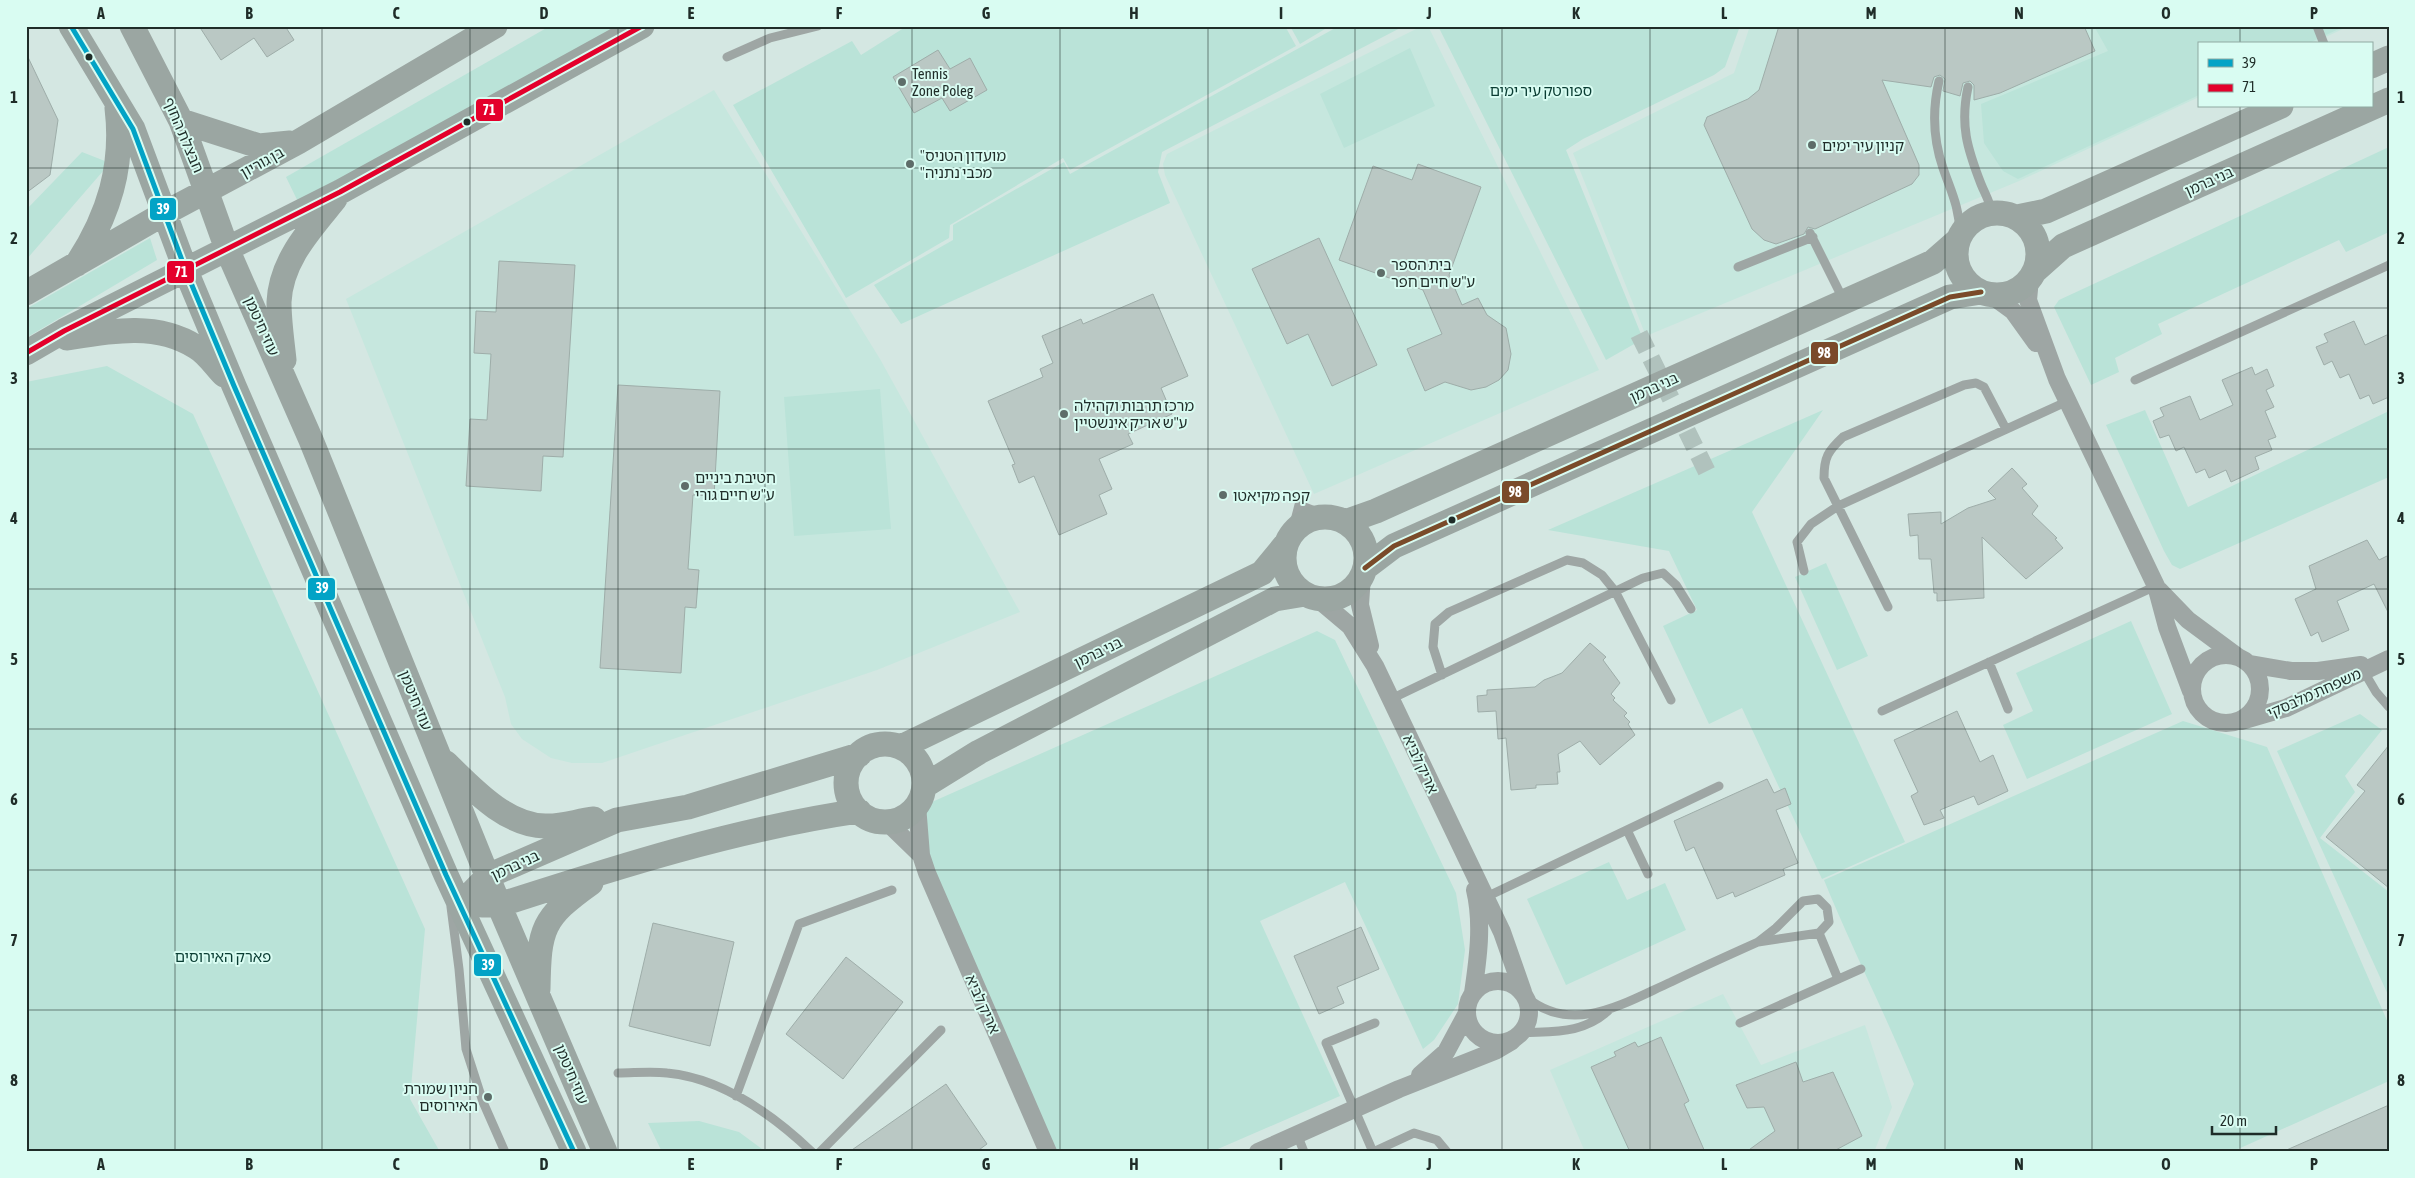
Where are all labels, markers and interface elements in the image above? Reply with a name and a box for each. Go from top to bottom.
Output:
text: A [96,4,105,22]
text: B [245,4,253,22]
text: C [392,4,400,22]
text: D [540,4,549,22]
text: E [688,4,695,22]
text: F [836,4,843,22]
text: G [982,4,991,22]
text: H [1129,4,1139,22]
text: I [1279,4,1283,22]
text: J [1425,4,1432,22]
text: K [1572,4,1580,22]
text: L [1721,4,1728,22]
text: M [1866,4,1876,22]
text: N [2014,4,2024,22]
text: O [2161,4,2171,22]
text: P [2310,4,2318,22]
legend [2198,42,2372,108]
unlabelled marker [84,52,94,62]
text: 39 [2242,54,2256,71]
place label: Tennis Zone Poleg [912,65,974,99]
marker: Tennis Zone Poleg [896,76,908,88]
text: 71 [2242,78,2256,95]
park label: ספורטק עיר ימים [1490,82,1592,99]
text: 1 [10,88,18,106]
text: 1 [2397,88,2405,106]
street label: חבצלת החוף [161,95,207,175]
line badge: 71 [475,98,504,122]
text: 71 [482,102,496,118]
unlabelled marker [462,117,472,127]
place label: קניון עיר ימים [1822,137,1904,154]
marker: קניון עיר ימים [1806,139,1818,151]
street label: בן גוריון [237,143,287,181]
place label: "מועדון הטניס "מכבי נתניה [920,147,1006,181]
marker: "מועדון הטניס "מכבי נתניה [904,158,916,170]
street label: בני ברמן [2182,163,2236,199]
line badge: 39 [149,197,177,221]
text: 39 [156,201,170,217]
text: 2 [10,229,18,247]
text: 2 [2397,229,2405,247]
place label: בית הספר ע"ש חיים חפר [1391,256,1475,290]
line badge: 71 [166,260,195,284]
text: 71 [174,264,188,280]
marker: בית הספר ע"ש חיים חפר [1375,267,1387,279]
street label: עוזי חיטמן [241,294,283,359]
line badge: 98 [1810,341,1839,365]
text: 98 [1817,345,1831,361]
text: 3 [10,369,18,387]
street label: בני ברמן [1627,369,1681,405]
text: 3 [2397,369,2405,387]
place label: מרכז תרבות וקהילה ע"ש אריק אינשטיין [1074,397,1194,431]
marker: מרכז תרבות וקהילה ע"ש אריק אינשטיין [1058,408,1070,420]
place label: חטיבת ביניים ע"ש חיים גורי [695,469,776,503]
marker: חטיבת ביניים ע"ש חיים גורי [679,480,691,492]
line badge: 98 [1501,480,1530,504]
text: 98 [1508,484,1522,500]
place label: קפה מקיאטו [1233,487,1310,504]
marker: קפה מקיאטו [1217,489,1229,501]
text: 4 [9,509,18,527]
text: 4 [2396,509,2405,527]
unlabelled marker [1447,515,1457,525]
line badge: 39 [307,577,336,601]
text: 39 [315,580,329,596]
street label: בני ברמן [1071,633,1125,671]
text: 5 [10,650,18,668]
text: 5 [2397,650,2405,668]
street label: משפחת מלבסקי [2265,665,2364,721]
street label: עוזי חיטמן [396,667,436,733]
street label: אריק לביא [1400,732,1442,796]
text: 6 [10,790,18,808]
text: 6 [2397,790,2405,808]
street label: בני ברמן [488,846,542,884]
text: 7 [10,931,18,949]
text: 7 [2397,931,2405,949]
park label: פארק האירוסים [175,948,271,965]
line badge: 39 [473,953,502,977]
text: 39 [481,957,495,973]
street label: אריק לביא [962,972,1004,1036]
street label: עוזי חיטמן [552,1041,592,1107]
text: 8 [10,1071,18,1089]
text: 8 [2397,1071,2405,1089]
place label: חניון שמורת האירוסים [404,1080,478,1114]
marker: חניון שמורת האירוסים [482,1091,494,1103]
scale bar [2212,1103,2276,1135]
text: 20 m [2220,1112,2247,1129]
text: A [96,1155,105,1173]
text: B [245,1155,253,1173]
text: C [392,1155,400,1173]
text: D [540,1155,549,1173]
text: E [688,1155,695,1173]
text: F [836,1155,843,1173]
text: G [982,1155,991,1173]
text: H [1129,1155,1139,1173]
text: I [1279,1155,1283,1173]
text: J [1425,1155,1432,1173]
text: K [1572,1155,1580,1173]
text: L [1721,1155,1728,1173]
text: M [1866,1155,1876,1173]
text: N [2014,1155,2024,1173]
text: O [2161,1155,2171,1173]
text: P [2310,1155,2318,1173]

